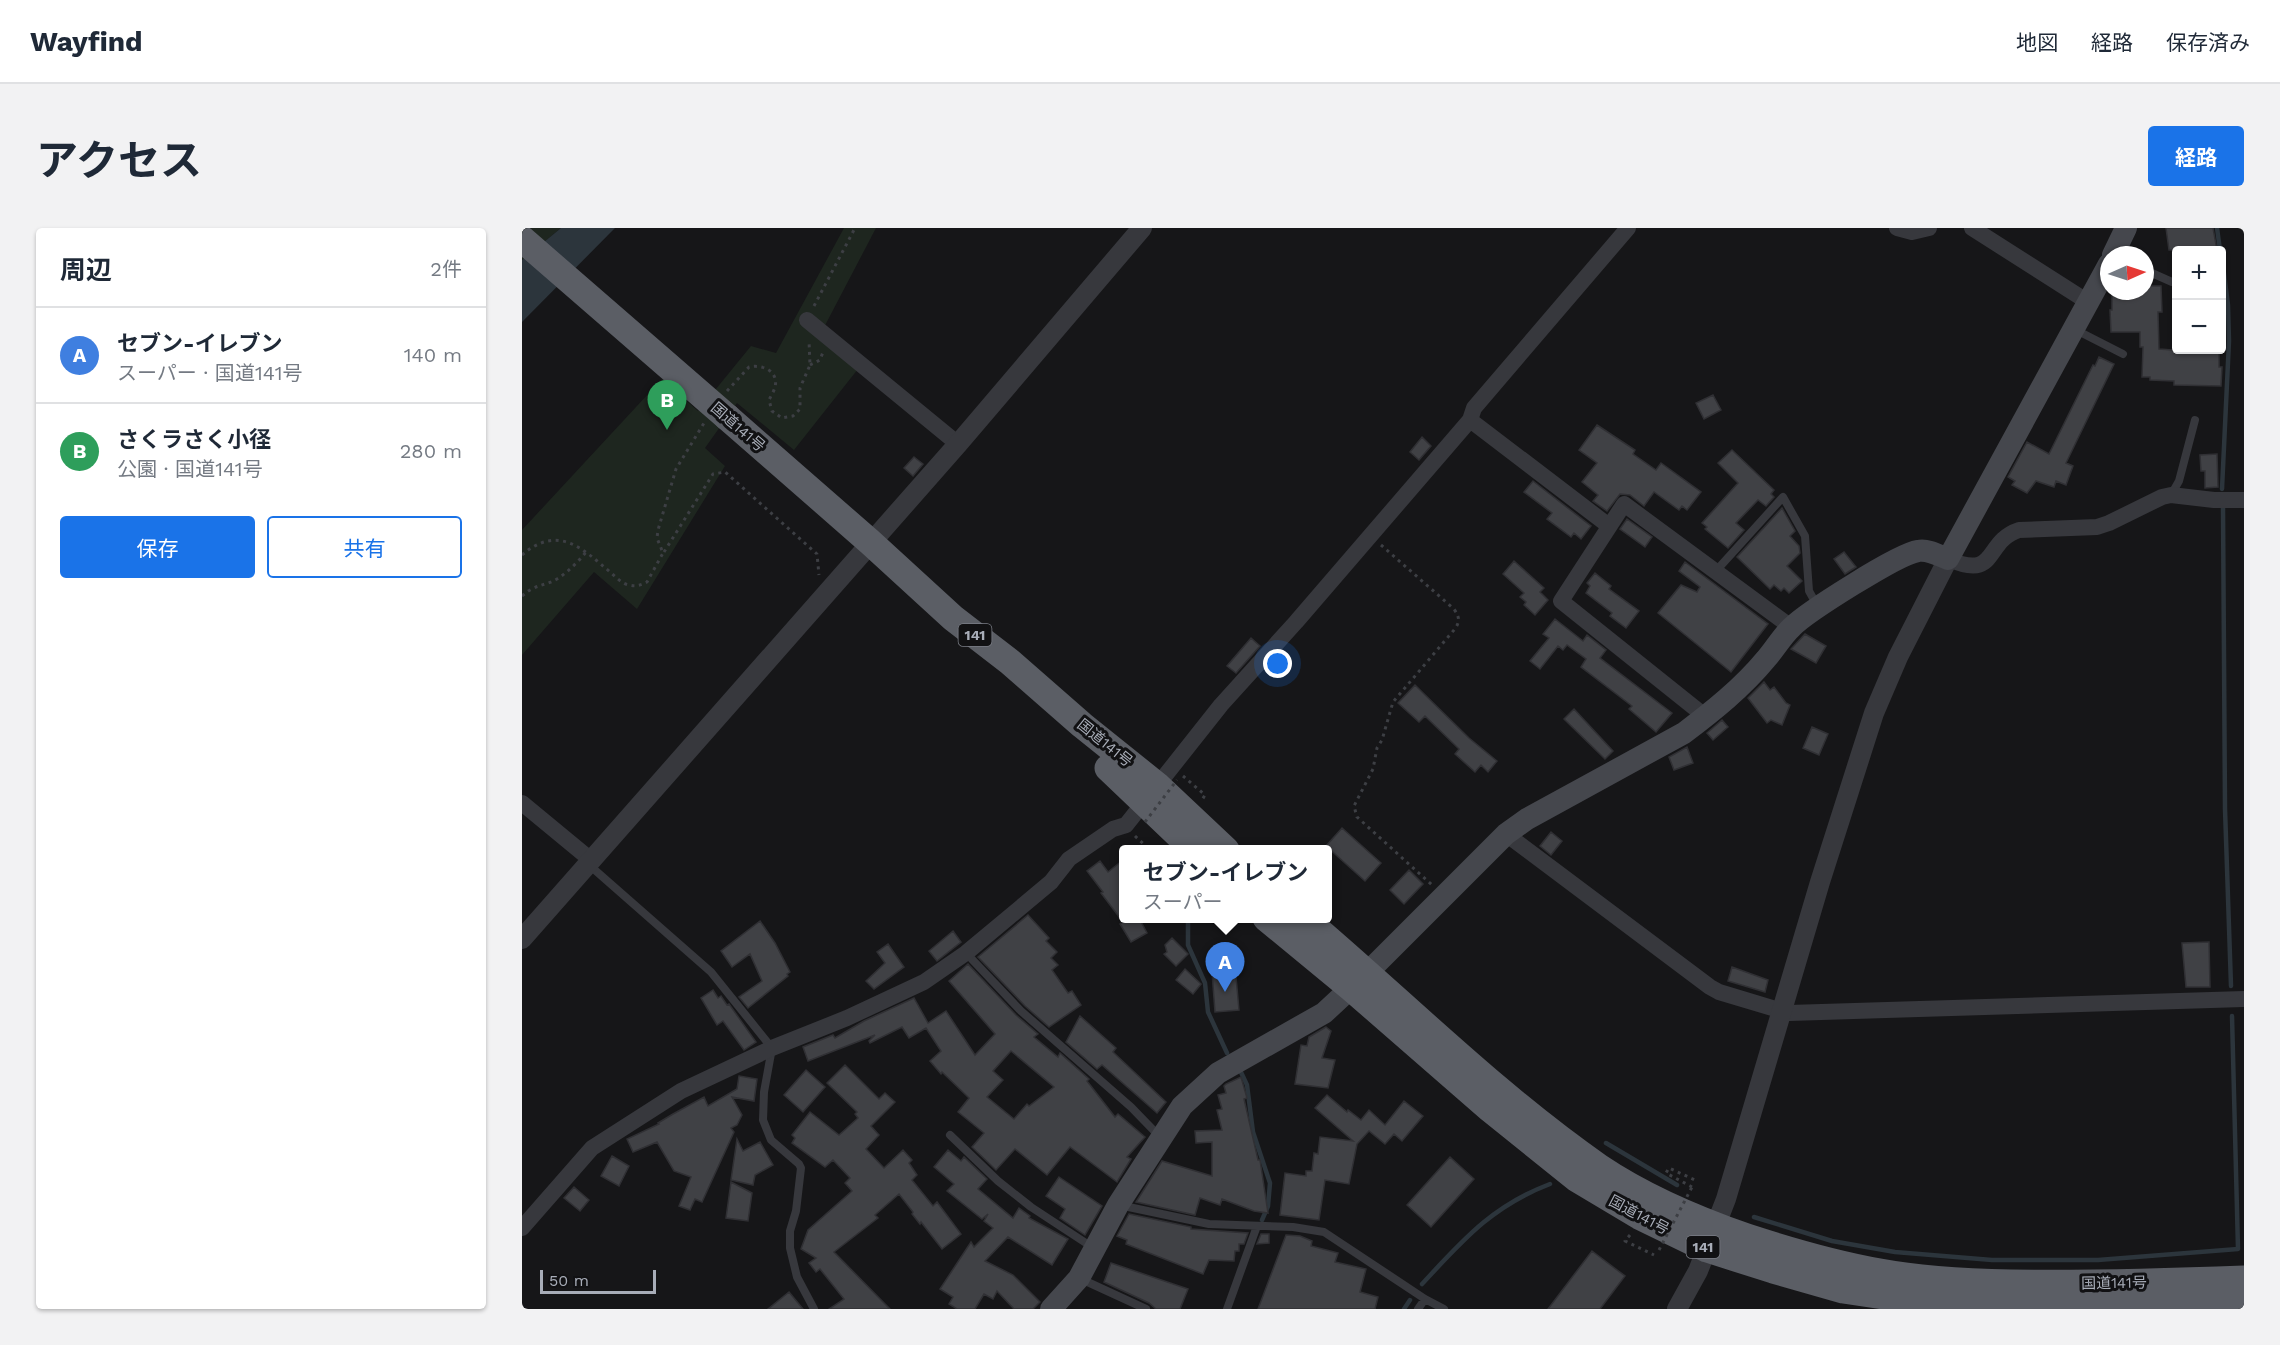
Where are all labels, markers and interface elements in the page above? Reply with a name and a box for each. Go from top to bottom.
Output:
text: Wayfind [30,25,143,58]
text: 地図 [2016,30,2058,55]
text: 経路 [2091,30,2133,55]
text: 保存済み [2166,30,2250,55]
button: 経路 [2148,126,2244,186]
text: アクセス [36,136,202,185]
north arrow [2100,246,2154,300]
map controls [2172,246,2226,354]
button: + [2172,246,2226,300]
text: 周辺 [60,255,112,285]
text: 2件 [430,257,462,281]
button: − [2172,300,2226,354]
text: セブン-イレブン [117,331,283,356]
text: A [73,343,86,367]
text: 140 m [404,343,462,367]
text: スーパー · 国道141号 [117,361,302,385]
pin: B [648,380,686,430]
street label: 国道141号 [707,399,769,455]
text: さくラさく小径 [117,427,271,452]
text: B [73,439,86,463]
text: 280 m [400,439,462,463]
text: 公園 · 国道141号 [117,457,263,481]
button: 保存 [60,516,255,578]
button: 共有 [267,516,462,578]
road number: 141 [958,624,992,646]
your location [1263,649,1292,678]
street label: 国道141号 [1074,715,1136,771]
popup [1119,845,1332,923]
text: セブン-イレブン [1143,860,1308,885]
text: スーパー [1143,890,1223,914]
pin: A [1206,942,1244,992]
street label: 国道141号 [1606,1192,1672,1238]
road number: 141 [1686,1236,1720,1258]
scale bar [540,1267,656,1294]
text: 50 m [549,1271,589,1290]
street label: 国道141号 [2081,1273,2147,1293]

